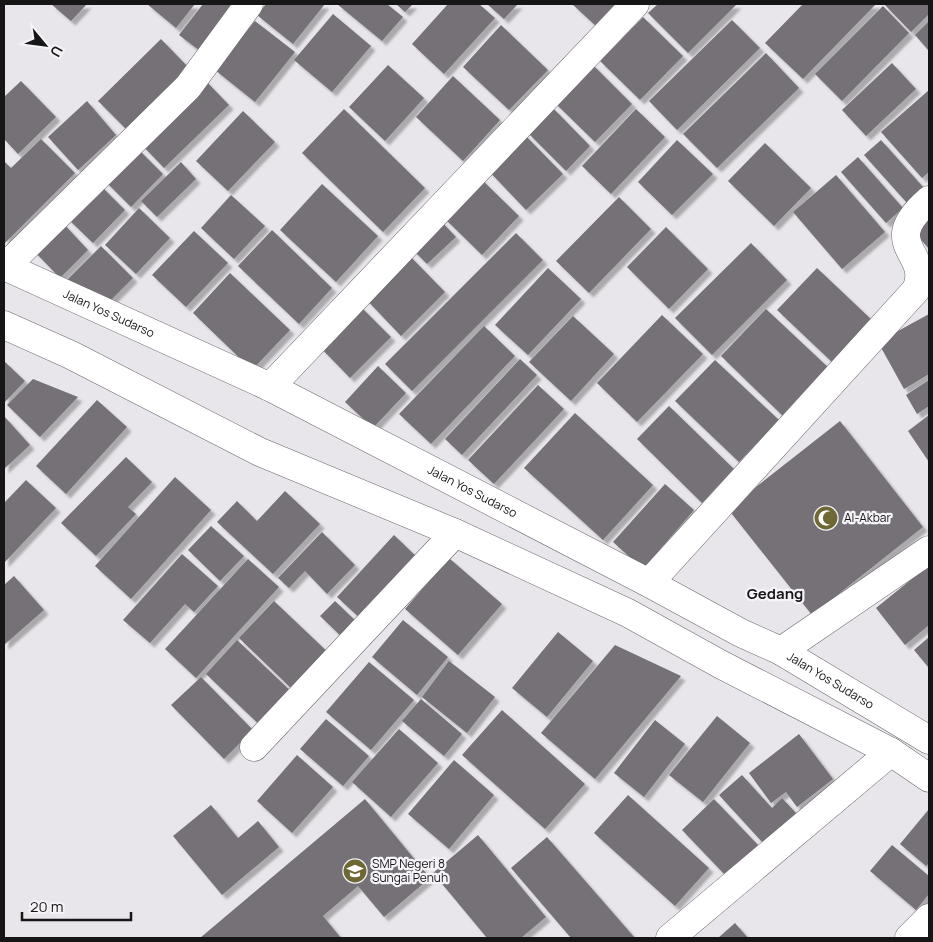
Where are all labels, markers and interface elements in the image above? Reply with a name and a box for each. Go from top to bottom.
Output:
north arrow [20,20,70,70]
text: U [46,43,68,61]
street label: Jalan Yos Sudarso [60,285,157,341]
street label: Jalan Yos Sudarso [425,461,520,521]
mosque icon: Al-Akbar [813,505,839,531]
place label: Al-Akbar [844,509,892,526]
district label: Gedang [747,583,803,604]
street label: Jalan Yos Sudarso [784,648,877,713]
place label: SMP Negeri 8 Sungai Penuh [372,855,448,886]
school or university icon: SMP Negeri 8 Sungai Penuh [342,858,368,884]
scale bar [22,890,131,922]
text: 20 m [30,896,63,917]

